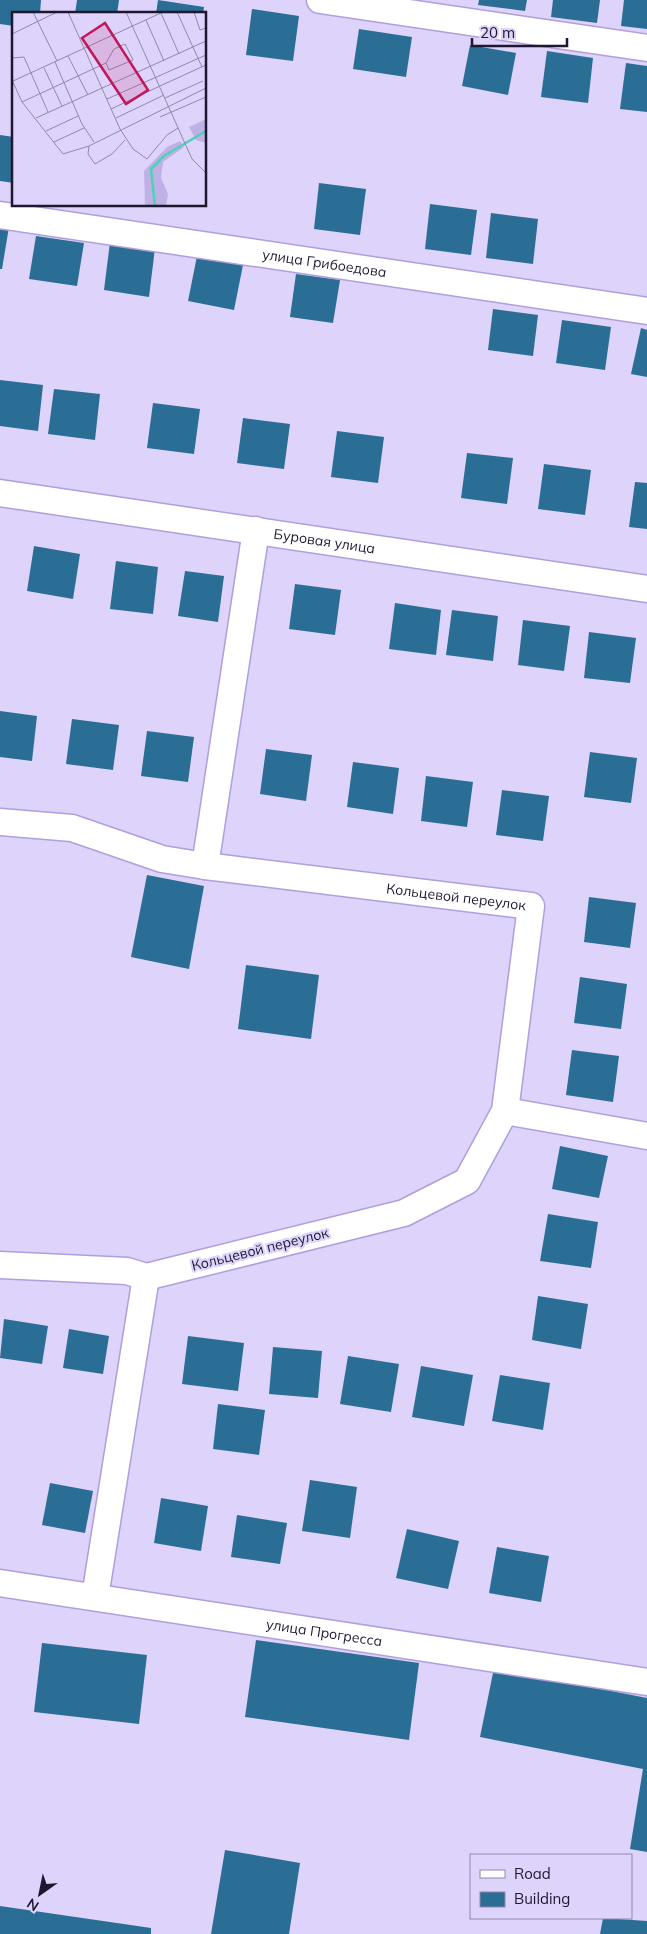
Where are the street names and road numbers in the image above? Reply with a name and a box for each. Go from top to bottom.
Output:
street label: улица Грибоедова [261,245,388,281]
street label: Буровая улица [273,525,376,558]
street label: Кольцевой переулок [385,879,527,914]
street label: Кольцевой переулок [190,1223,331,1275]
street label: улица Прогресса [265,1615,383,1650]

